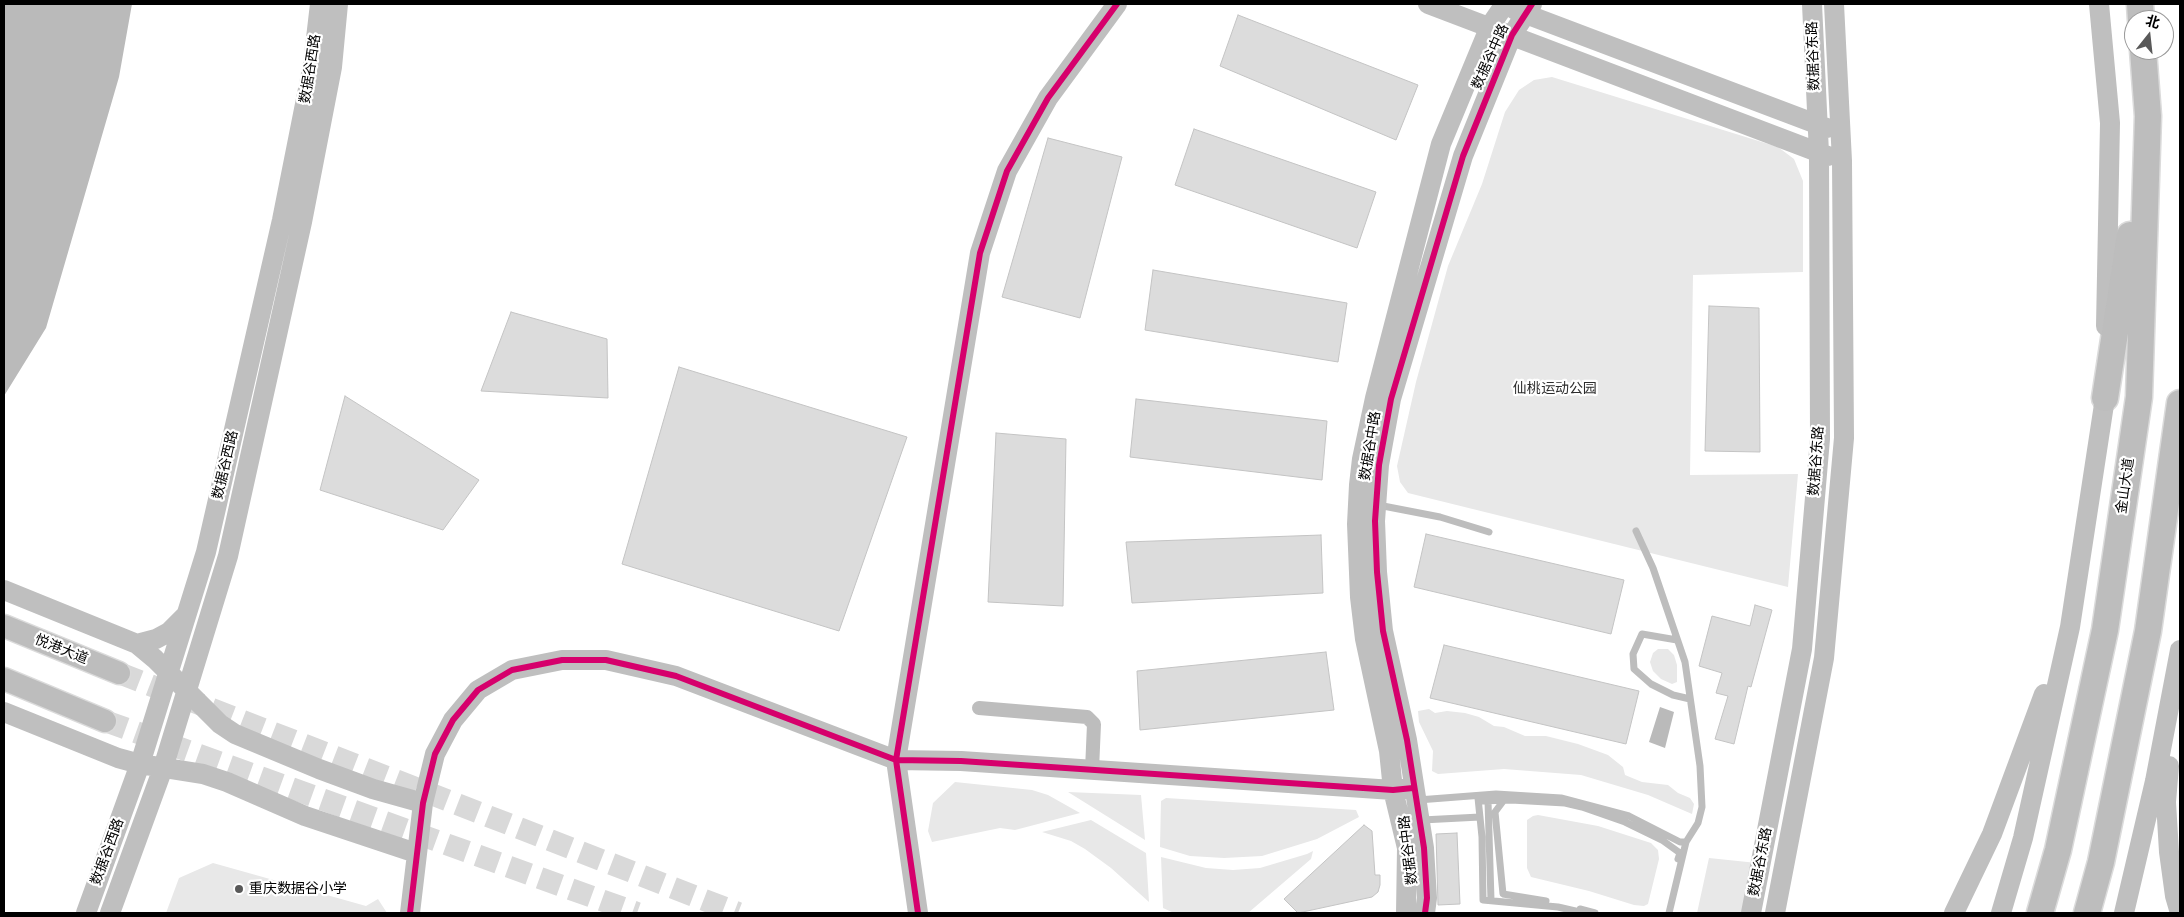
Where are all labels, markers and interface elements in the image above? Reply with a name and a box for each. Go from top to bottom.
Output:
north arrow [2124,10,2174,60]
text: 北 [2143,10,2162,33]
street label: 数据谷东路 [1804,21,1824,91]
street label: 数据谷中路 [1469,22,1513,92]
street label: 数据谷西路 [297,33,325,105]
park label: 仙桃运动公园 [1513,381,1597,397]
street label: 数据谷中路 [1357,410,1385,482]
street label: 数据谷东路 [1806,425,1828,497]
street label: 数据谷西路 [210,429,242,501]
street label: 金山大道 [2114,457,2138,515]
street label: 悦港大道 [32,632,90,668]
street label: 数据谷中路 [1396,814,1422,886]
street label: 数据谷西路 [88,816,128,888]
street label: 数据谷东路 [1746,826,1776,898]
place label: 重庆数据谷小学 [249,881,347,897]
marker: 重庆数据谷小学 [233,883,245,895]

